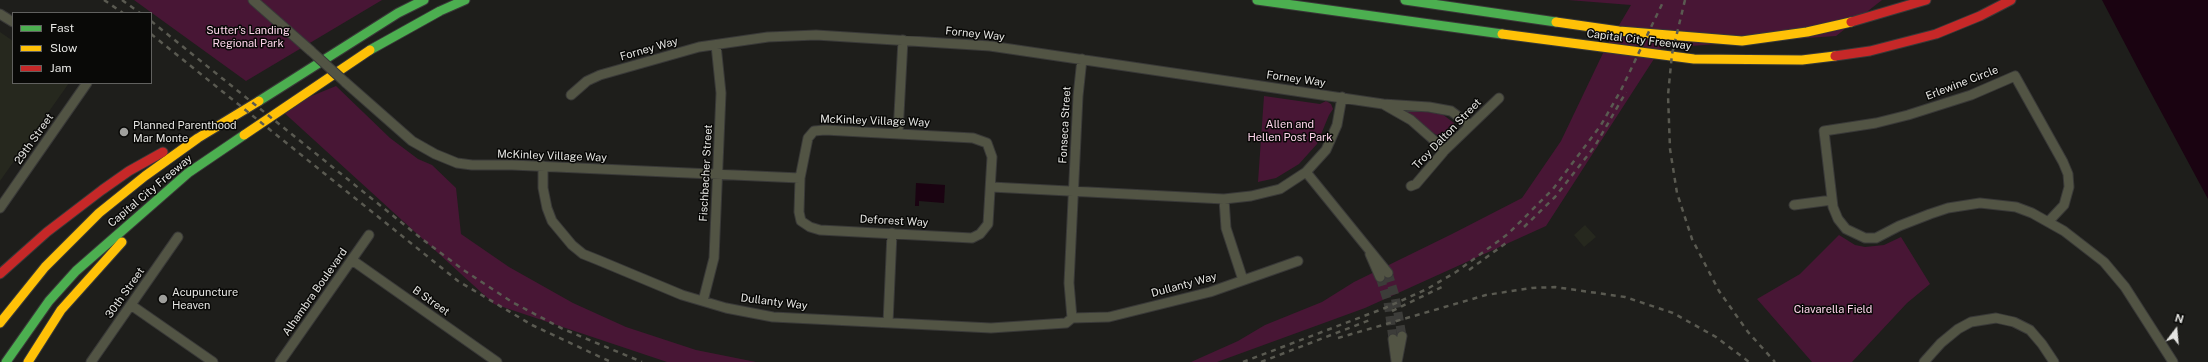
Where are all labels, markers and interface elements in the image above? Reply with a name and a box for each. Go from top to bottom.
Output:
legend [12,12,152,84]
text: Fast [50,21,74,35]
park label: Sutter's Landing Regional Park [206,24,290,50]
street label: Forney Way [945,24,1005,44]
street label: Capital City Freeway [1586,27,1692,53]
street label: Forney Way [618,34,680,64]
text: Slow [50,41,77,55]
text: Jam [50,61,72,75]
street label: Erlewine Circle [1924,63,2000,103]
street label: Forney Way [1266,68,1326,90]
street label: Fonseca Street [1056,86,1074,164]
street label: Troy Dalton Street [1410,96,1484,172]
street label: 29th Street [12,111,56,167]
street label: McKinley Village Way [820,112,930,130]
park label: Allen and Hellen Post Park [1248,118,1332,144]
place label: Planned Parenthood Mar Monte [133,119,237,145]
street label: Fischbacher Street [697,124,715,222]
marker: Planned Parenthood Mar Monte [118,126,130,138]
street label: McKinley Village Way [497,147,607,165]
street label: Capital City Freeway [105,152,195,230]
street label: Deforest Way [859,213,929,229]
street label: Alhambra Boulevard [280,246,350,338]
street label: 30th Street [103,265,147,321]
street label: Dullanty Way [1150,270,1218,300]
street label: B Street [410,283,452,319]
place label: Acupuncture Heaven [172,286,238,312]
street label: Dullanty Way [740,291,808,313]
marker: Acupuncture Heaven [157,293,169,305]
park label: Ciavarella Field [1794,303,1872,317]
north arrow [2156,310,2196,350]
text: N [2174,312,2185,325]

